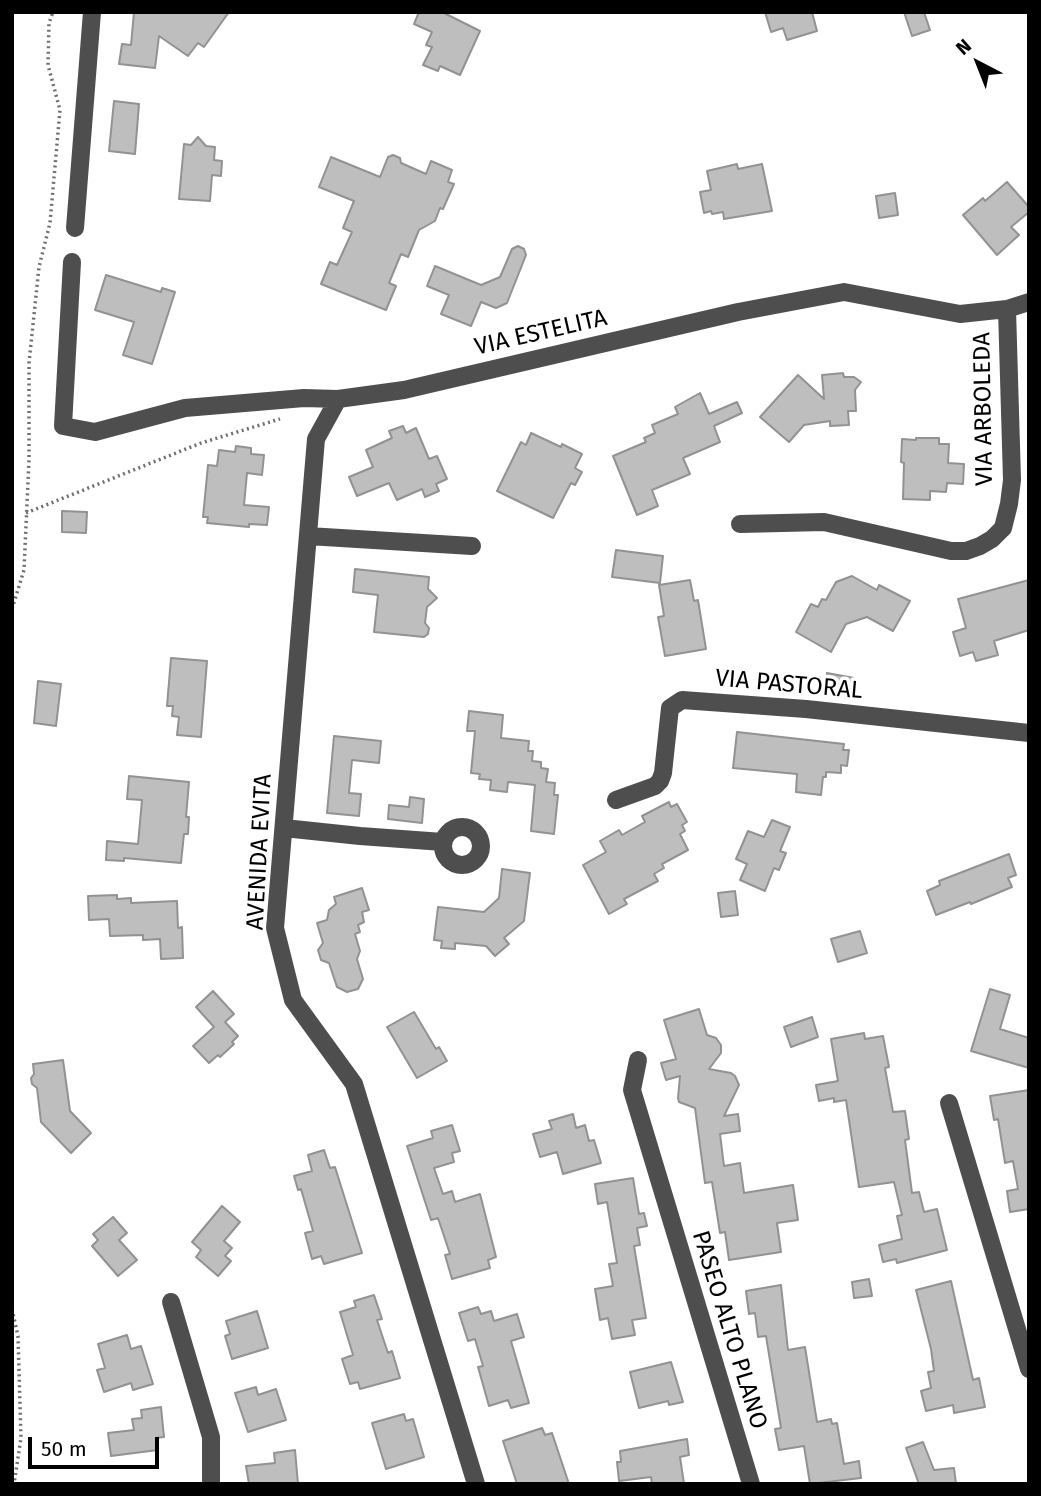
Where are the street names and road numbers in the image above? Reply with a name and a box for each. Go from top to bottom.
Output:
street label: VIA ESTELITA [472,304,610,362]
street label: VIA ARBOLEDA [968,332,1000,486]
street label: VIA PASTORAL [714,664,864,706]
street label: AVENIDA EVITA [242,773,278,931]
street label: PASEO ALTO PLANO [685,1227,773,1433]

